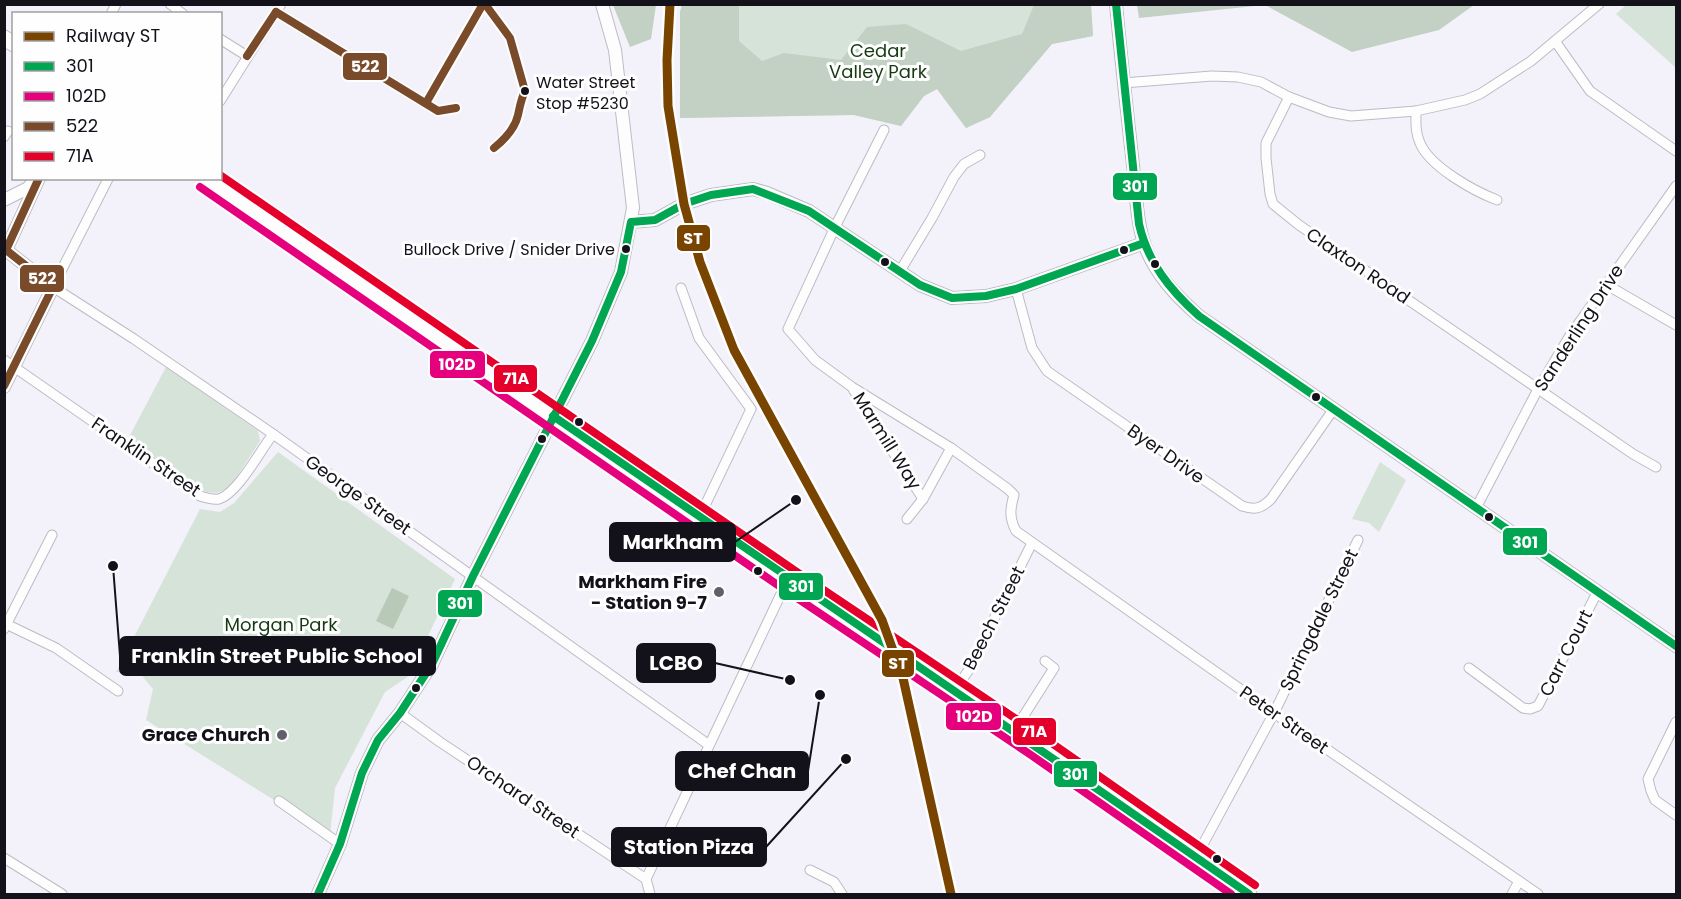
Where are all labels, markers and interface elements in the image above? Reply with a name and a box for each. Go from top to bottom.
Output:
legend [12,12,222,180]
text: Railway ST [66,23,160,48]
park label: Cedar Valley Park [829,38,928,84]
line badge: 522 [342,52,388,81]
text: 301 [66,53,94,78]
text: 522 [351,55,379,78]
place label: Water Street Stop #5230 [536,71,635,115]
text: 102D [66,83,106,108]
marker: Water Street Stop #5230 [519,85,531,97]
text: 522 [66,113,98,138]
text: 71A [66,143,94,168]
line badge: 301 [1112,172,1158,201]
text: 301 [1122,175,1148,198]
street label: Claxton Road [1301,222,1415,310]
line badge: ST [676,224,711,252]
text: ST [683,227,703,250]
place label: Bullock Drive / Snider Drive [404,238,615,261]
marker: Bullock Drive / Snider Drive [620,243,632,255]
unlabelled marker [1118,244,1130,256]
unlabelled marker [879,256,891,268]
unlabelled marker [1149,258,1161,270]
street label: Sanderling Drive [1528,259,1629,396]
line badge: 522 [19,264,65,293]
text: 522 [28,267,56,290]
line badge: 102D [429,350,486,379]
text: 102D [438,353,476,376]
line badge: 71A [493,364,538,393]
text: 71A [503,367,529,390]
street label: Marmill Way [847,387,927,494]
unlabelled marker [1310,391,1322,403]
street label: Franklin Street [87,411,206,502]
unlabelled marker [573,416,585,428]
street label: Byer Drive [1123,418,1210,489]
unlabelled marker [536,433,548,445]
street label: George Street [300,449,416,540]
unlabelled marker [1483,511,1495,523]
callout: Markham [610,523,735,561]
line badge: 301 [1502,527,1548,556]
text: Markham [622,528,724,556]
text: 301 [1512,531,1538,554]
street label: Springdale Street [1273,545,1364,695]
street label: Beech Street [957,562,1030,674]
unlabelled marker [752,565,764,577]
place label: Markham Fire - Station 9-7 [578,569,707,615]
line badge: 301 [778,572,824,601]
text: 301 [788,575,814,598]
marker: Markham Fire - Station 9-7 [712,585,726,599]
line badge: 301 [437,589,483,618]
text: 301 [447,592,473,615]
street label: Carr Court [1533,605,1598,701]
park label: Morgan Park [225,612,338,637]
callout: Franklin Street Public School [120,637,435,675]
text: Franklin Street Public School [131,642,423,670]
callout: LCBO [637,644,715,682]
text: LCBO [649,649,703,677]
line badge: ST [881,649,915,678]
text: ST [888,652,908,675]
street label: Peter Street [1235,680,1334,760]
unlabelled marker [410,682,422,694]
line badge: 102D [945,702,1002,731]
text: 102D [955,705,993,728]
line badge: 71A [1012,717,1057,746]
text: 71A [1021,720,1047,743]
place label: Grace Church [142,722,270,747]
marker: Grace Church [275,728,289,742]
street label: Orchard Street [462,749,585,844]
callout: Chef Chan [676,752,808,790]
text: Chef Chan [688,757,796,785]
line badge: 301 [1053,760,1098,788]
text: 301 [1062,763,1088,786]
callout: Station Pizza [612,828,766,866]
text: Station Pizza [624,833,754,861]
unlabelled marker [1211,853,1223,865]

